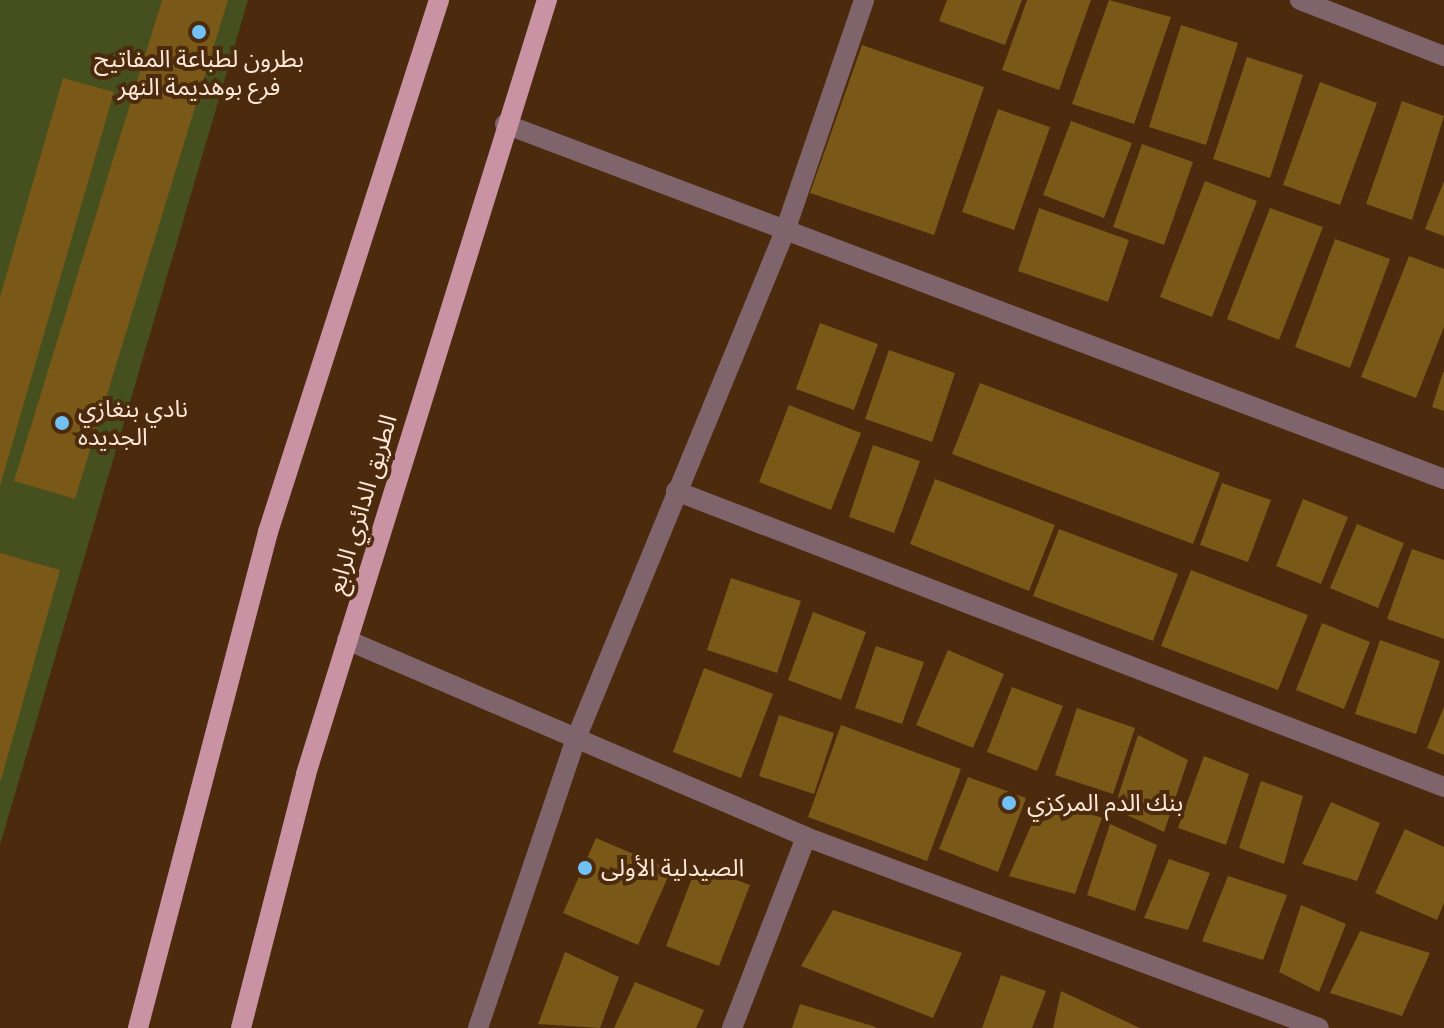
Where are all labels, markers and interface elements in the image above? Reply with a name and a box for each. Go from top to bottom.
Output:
marker: بطرون لطباعة المفاتيح فرع بوهديمة النهر [190,23,208,41]
place label: بطرون لطباعة المفاتيح فرع بوهديمة النهر [94,45,304,101]
place label: نادي بنغازي الجديده [78,395,188,451]
street label: الطريق الدائري الرابع [321,411,403,597]
marker: نادي بنغازي الجديده [53,414,71,432]
place label: بنك الدم المركزي [1027,789,1183,817]
marker: بنك الدم المركزي [998,792,1020,814]
place label: الصيدلية الأولى [601,854,744,882]
marker: الصيدلية الأولى [576,859,594,877]

